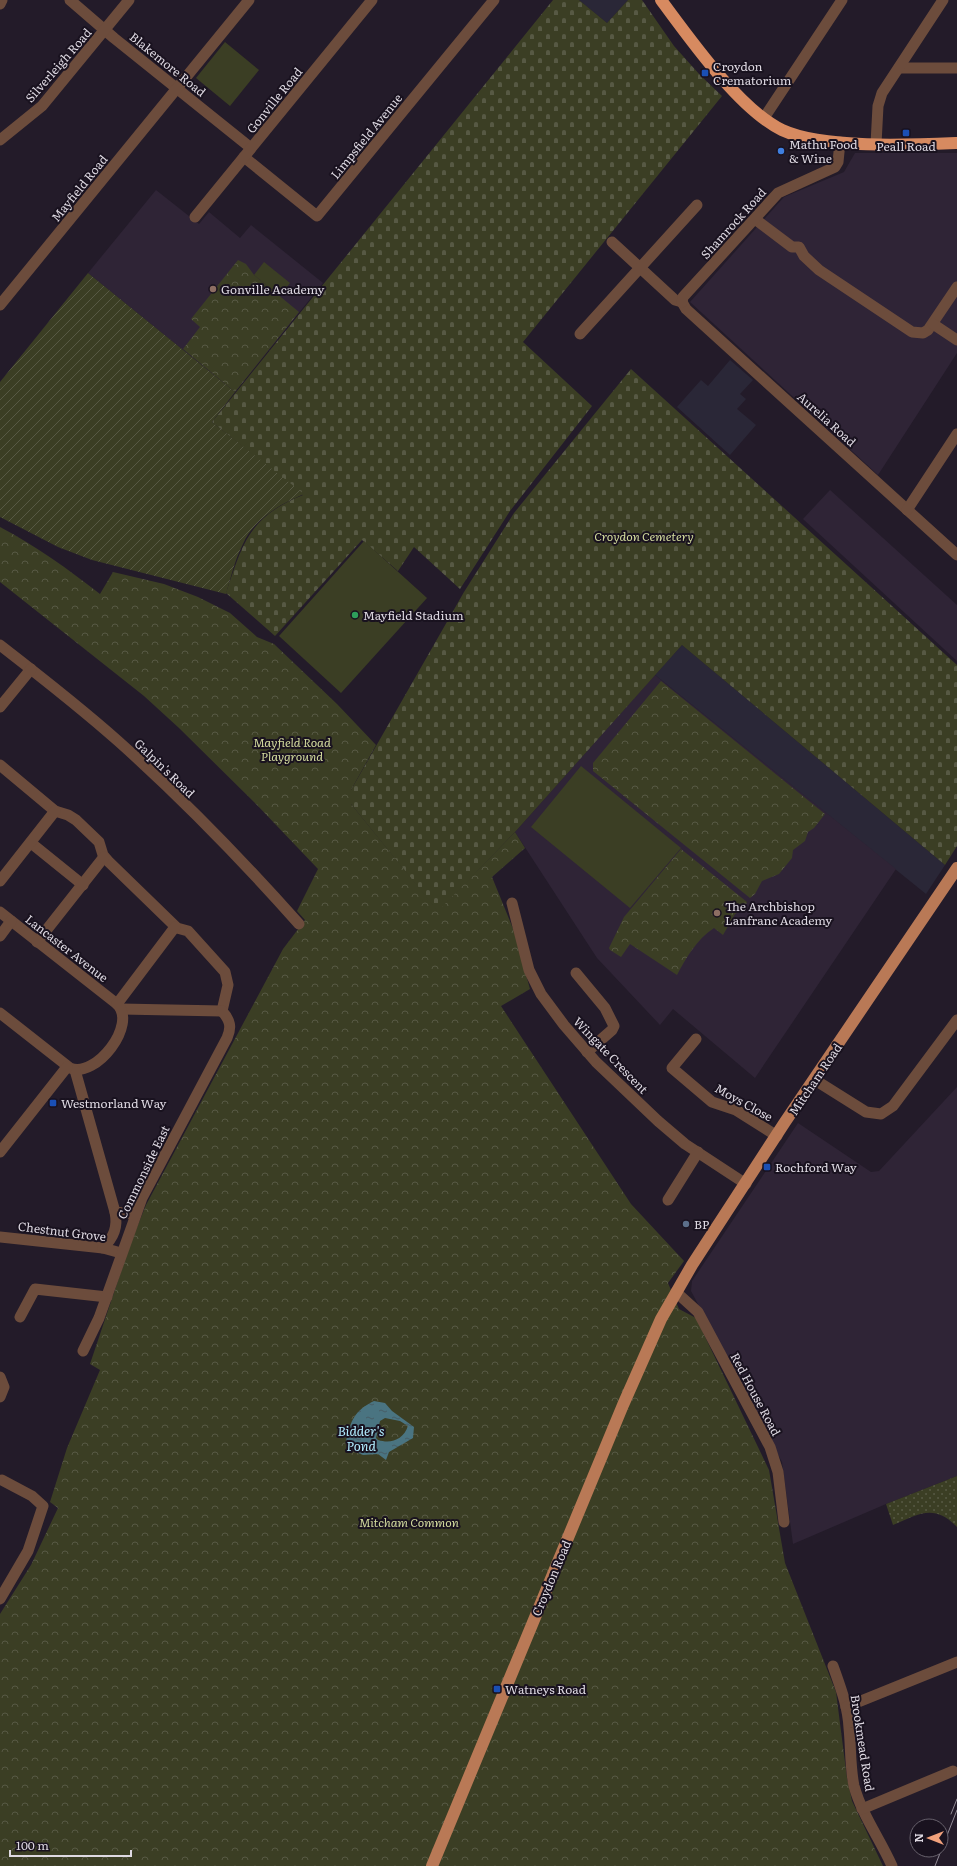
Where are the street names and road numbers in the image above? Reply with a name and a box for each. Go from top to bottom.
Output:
street label: Silverleigh Road [21,23,96,106]
street label: Blakemore Road [126,28,210,101]
street label: Gonville Road [242,63,307,137]
street label: Limpsfield Avenue [326,89,406,183]
street label: Mayfield Road [47,150,112,225]
street label: Shamrock Road [696,183,770,263]
street label: Aurelia Road [794,388,861,451]
street label: Galpin's Road [131,735,200,802]
street label: Lancaster Avenue [22,910,112,986]
street label: Wingate Crescent [570,1012,653,1098]
street label: Mitcham Road [784,1039,846,1119]
street label: Moys Close [712,1079,776,1125]
street label: Commonside East [112,1122,174,1222]
street label: Chestnut Grove [17,1217,107,1245]
street label: Red House Road [726,1349,786,1439]
street label: Croydon Road [527,1537,575,1619]
street label: Brookmead Road [846,1693,880,1793]

